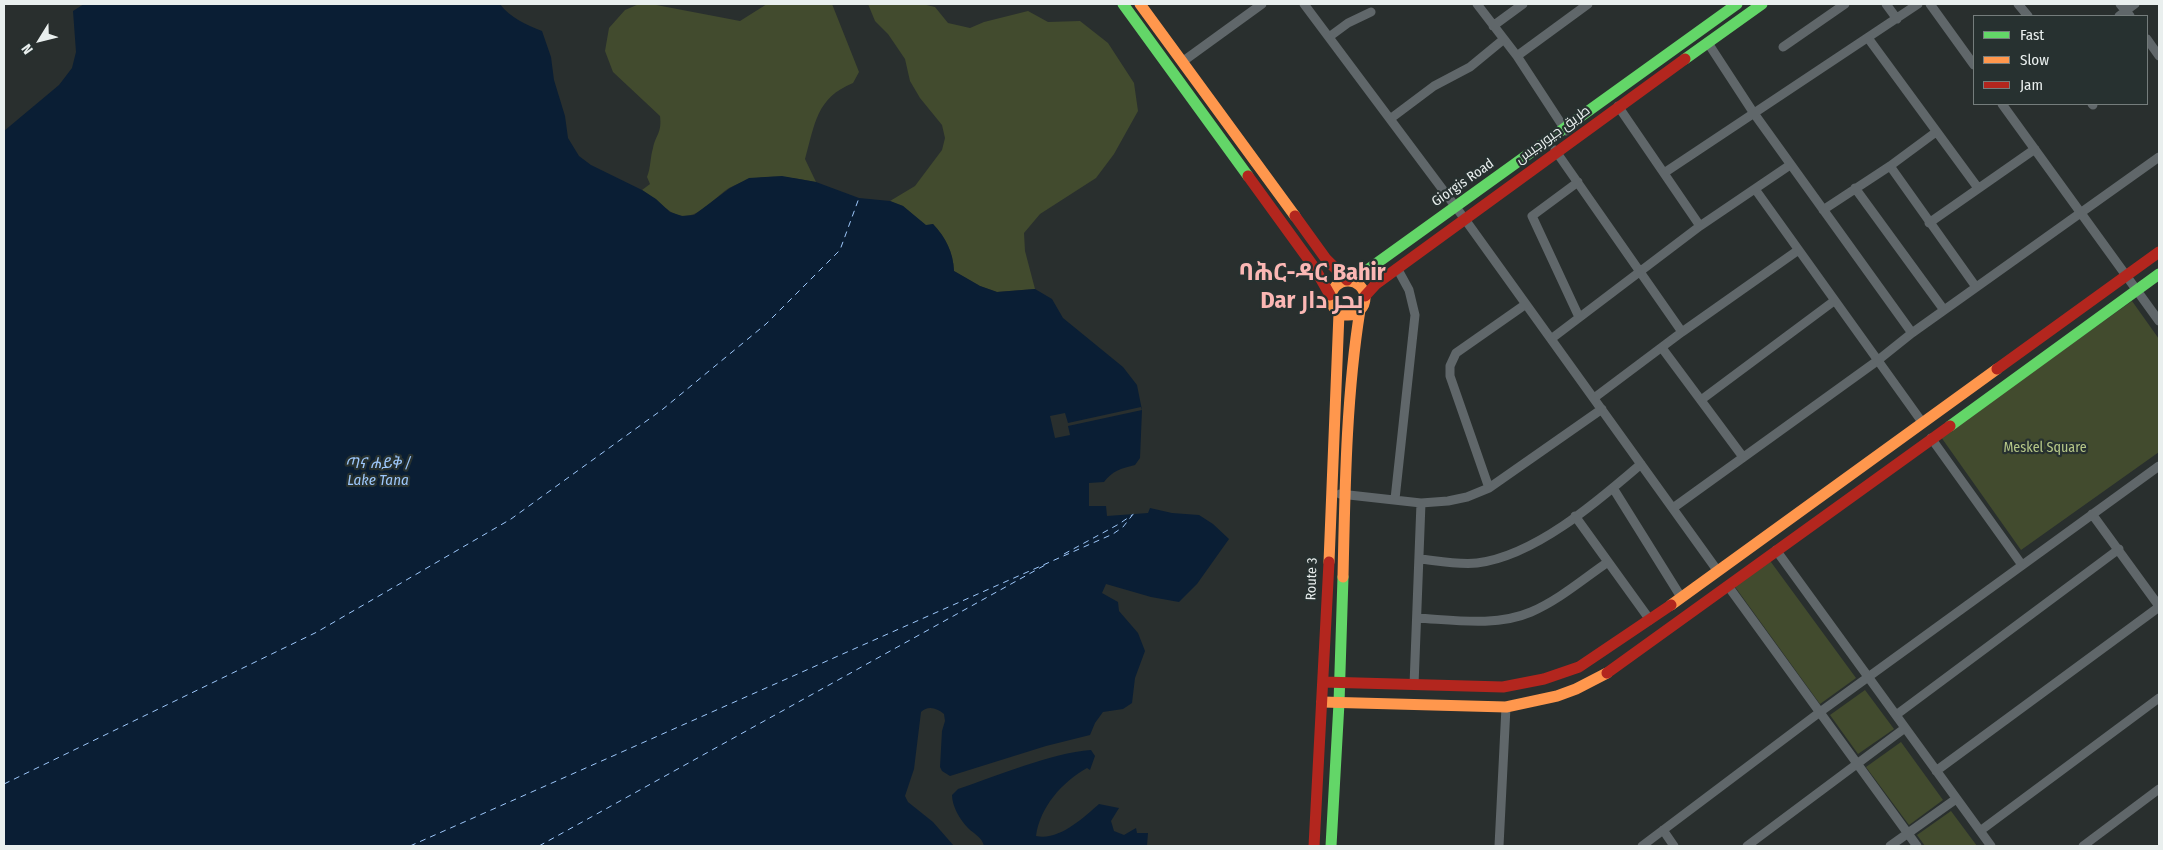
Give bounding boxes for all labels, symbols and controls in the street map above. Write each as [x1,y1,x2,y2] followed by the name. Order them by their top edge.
[15,15,65,65] north arrow
[1973,15,2148,105] legend
[2020,26,2044,44] text: Fast
[18,41,37,58] text: N
[2020,51,2049,69] text: Slow
[2020,76,2043,94] text: Jam
[1512,102,1594,168] street label: طريق جيورجيس
[1429,155,1497,211] street label: Giorgis Road
[1238,259,1386,315] district label: ባሕር-ዳር Bahir Dar بحر دار
[2003,440,2087,456] park label: Meskel Square
[344,455,412,490] water label: ጣና ሐይቅ / Lake Tana
[1303,557,1321,601] street label: Route 3

